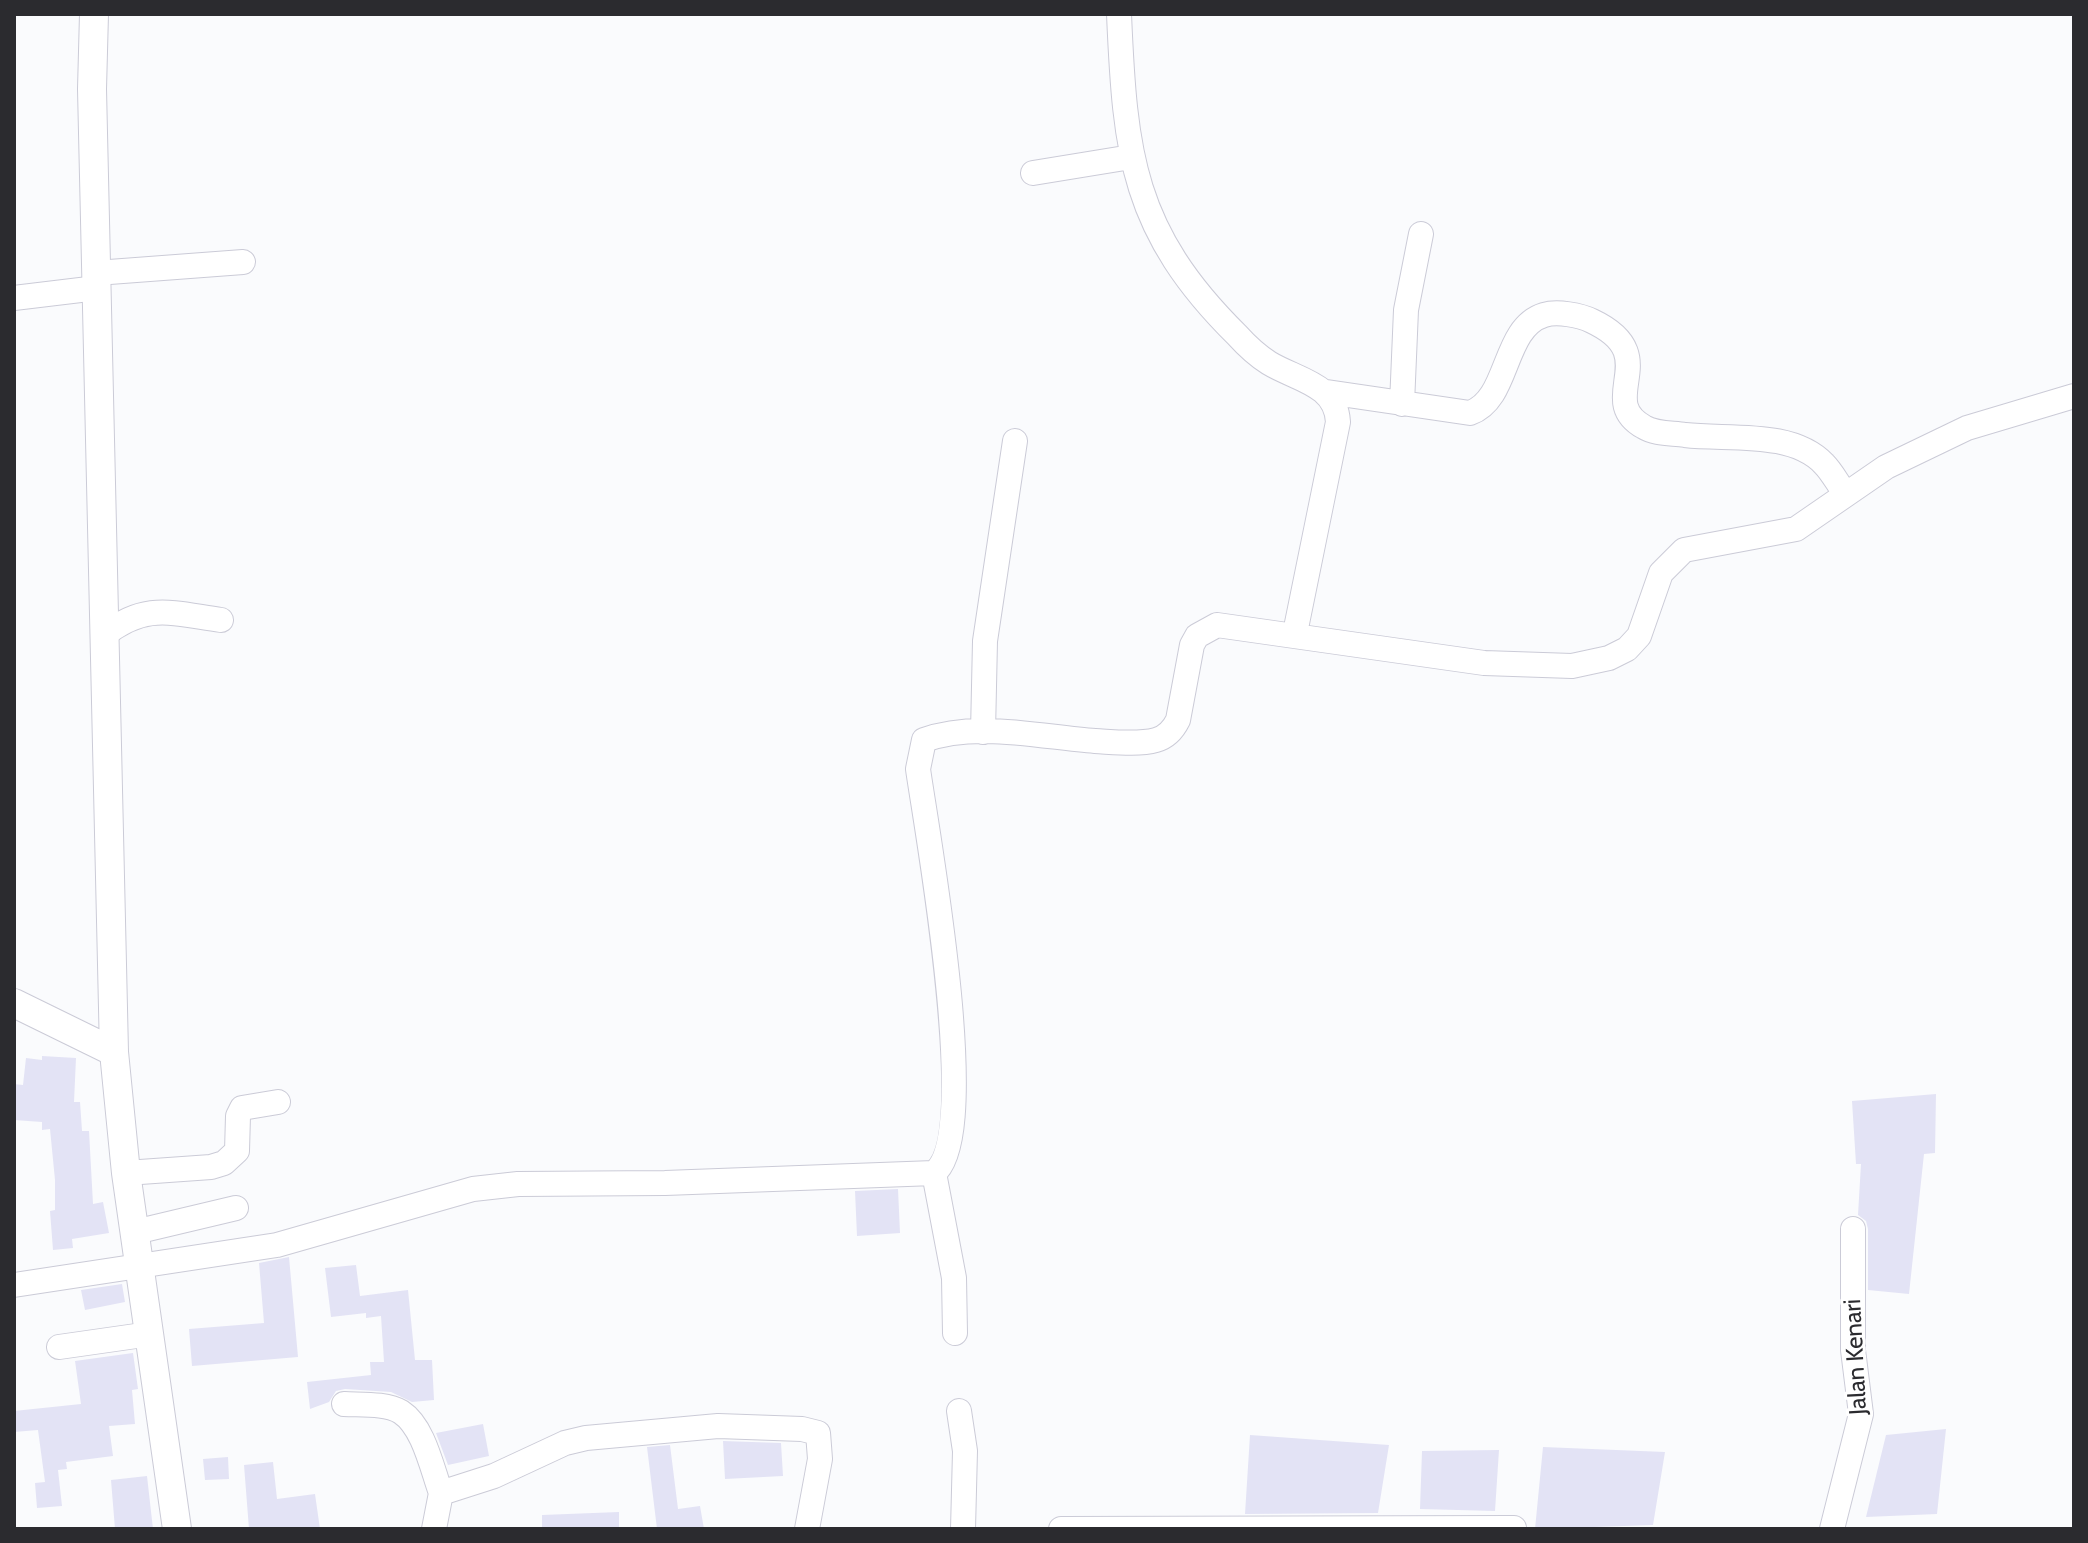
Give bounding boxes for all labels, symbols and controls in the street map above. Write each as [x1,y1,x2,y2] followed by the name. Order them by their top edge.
[1839,1298,1873,1416] street label: Jalan Kenari

